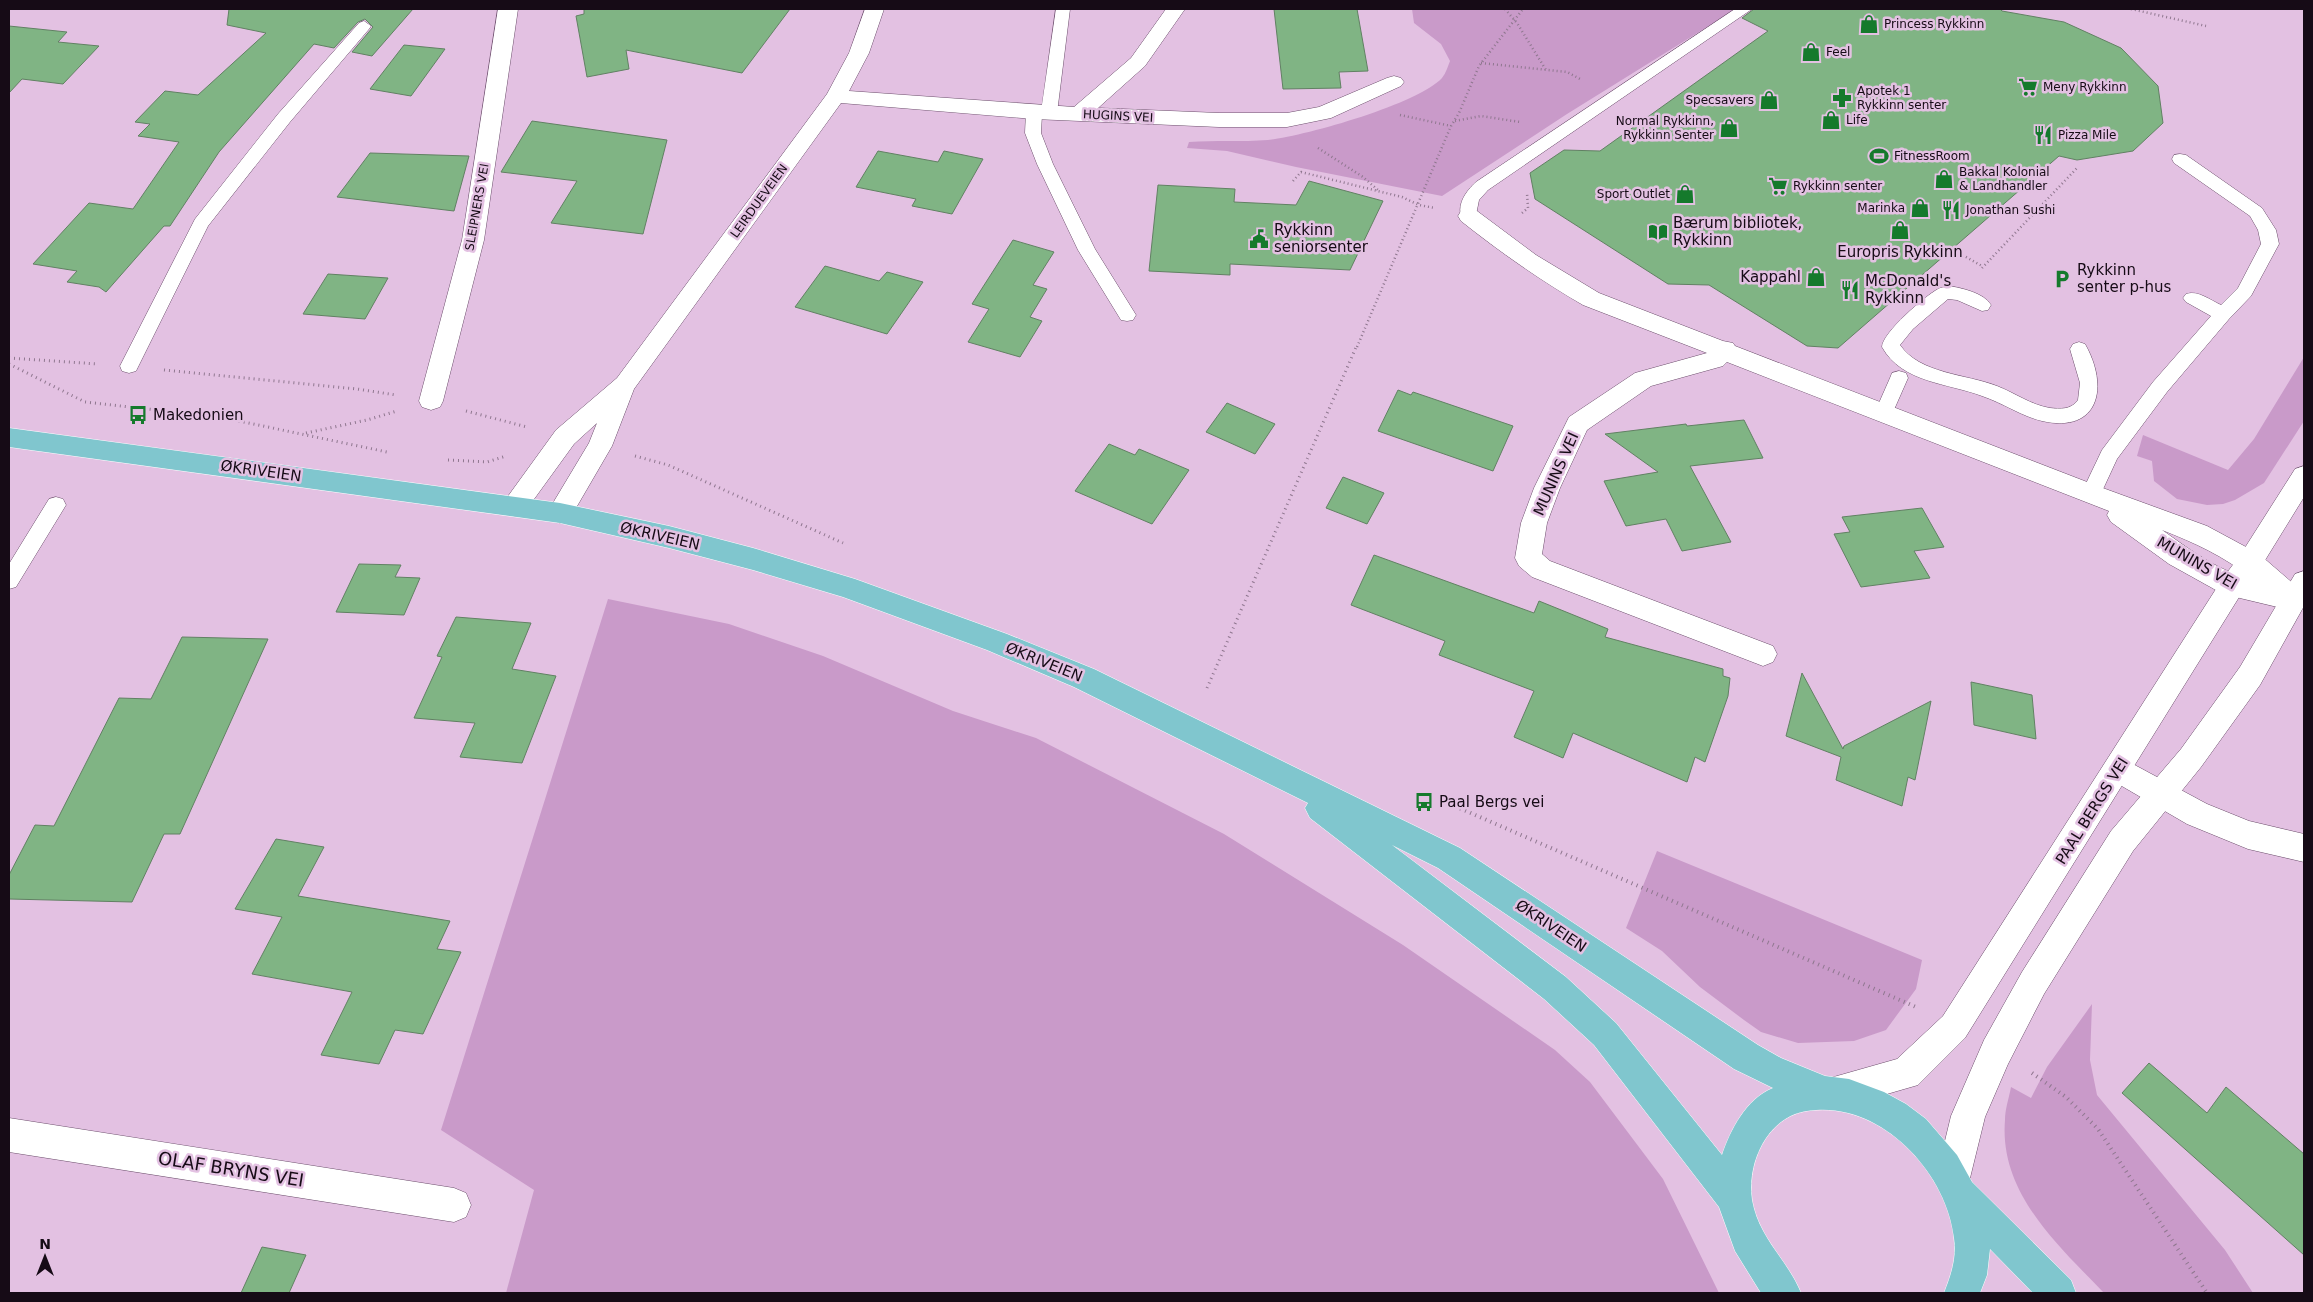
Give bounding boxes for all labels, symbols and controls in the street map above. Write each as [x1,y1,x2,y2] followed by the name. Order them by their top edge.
[1858,13,1880,35] shop icon: Princess Rykkinn
[1884,17,1984,31] place label: Princess Rykkinn
[1800,41,1822,63] shop icon: Feel
[1826,45,1850,59] place label: Feel
[2017,76,2039,98] supermarket icon: Meny Rykkinn
[2043,80,2126,94] place label: Meny Rykkinn
[1857,84,1946,112] place label: Apotek 1 Rykkinn senter
[1831,87,1853,109] pharmacy icon: Apotek 1 Rykkinn senter
[1758,89,1780,111] shop icon: Specsavers
[1686,93,1754,107] place label: Specsavers
[1082,107,1154,125] street label: HUGINS VEI
[1820,109,1842,131] shop icon: Life
[1846,113,1868,127] place label: Life
[1616,114,1714,142] place label: Normal Rykkinn, Rykkinn Senter
[1718,117,1740,139] shop icon: Normal Rykkinn, Rykkinn Senter
[2032,124,2054,146] restaurant icon: Pizza Mile
[2058,128,2116,142] place label: Pizza Mile
[1868,145,1890,167] sports icon: FitnessRoom
[1894,149,1970,163] place label: FitnessRoom
[728,161,790,241] street label: LEIRDUEVEIEN
[462,162,492,252] street label: SLEIPNERS VEI
[1959,165,2050,193] place label: Bakkal Kolonial & Landhandler
[1933,168,1955,190] shop icon: Bakkal Kolonial & Landhandler
[1767,175,1789,197] supermarket icon: Rykkinn senter
[1793,179,1882,193] place label: Rykkinn senter
[1674,183,1696,205] shop icon: Sport Outlet
[1597,187,1670,201] place label: Sport Outlet
[1909,197,1931,219] shop icon: Marinka
[1940,199,1962,221] restaurant icon: Jonathan Sushi
[1857,201,1905,215] place label: Marinka
[1965,203,2055,217] place label: Jonathan Sushi
[1673,214,1802,249] place label: Bærum bibliotek, Rykkinn
[1889,219,1911,241] shop icon: Europris Rykkinn
[1274,221,1369,256] place label: Rykkinn seniorsenter
[1647,221,1669,243] library icon: Bærum bibliotek, Rykkinn
[1248,228,1270,250] public building icon: Rykkinn seniorsenter
[1837,243,1963,261] place label: Europris Rykkinn
[2077,261,2172,296] place label: Rykkinn senter p-hus
[1805,266,1827,288] shop icon: Kappahl
[1740,268,1801,286] place label: Kappahl
[2051,268,2073,290] parking icon: Rykkinn senter p-hus
[1865,272,1951,307] place label: McDonald's Rykkinn
[1839,279,1861,301] restaurant icon: McDonald's Rykkinn
[127,404,149,426] bus stop icon: Makedonien
[153,406,244,424] place label: Makedonien
[1530,430,1582,518] street label: MUNINS VEI
[219,456,303,486] street label: ØKRIVEIEN
[618,518,702,554] street label: ØKRIVEIEN
[2154,533,2240,593] street label: MUNINS VEI
[1003,638,1085,686] street label: ØKRIVEIEN
[2052,754,2132,868] street label: PAAL BERGS VEI
[1413,791,1435,813] bus stop icon: Paal Bergs vei
[1439,793,1545,811] place label: Paal Bergs vei
[1512,896,1590,956] street label: ØKRIVEIEN
[157,1147,305,1191] street label: OLAF BRYNS VEI
[20,1232,70,1282] north arrow
[39,1236,51,1252] text: N

